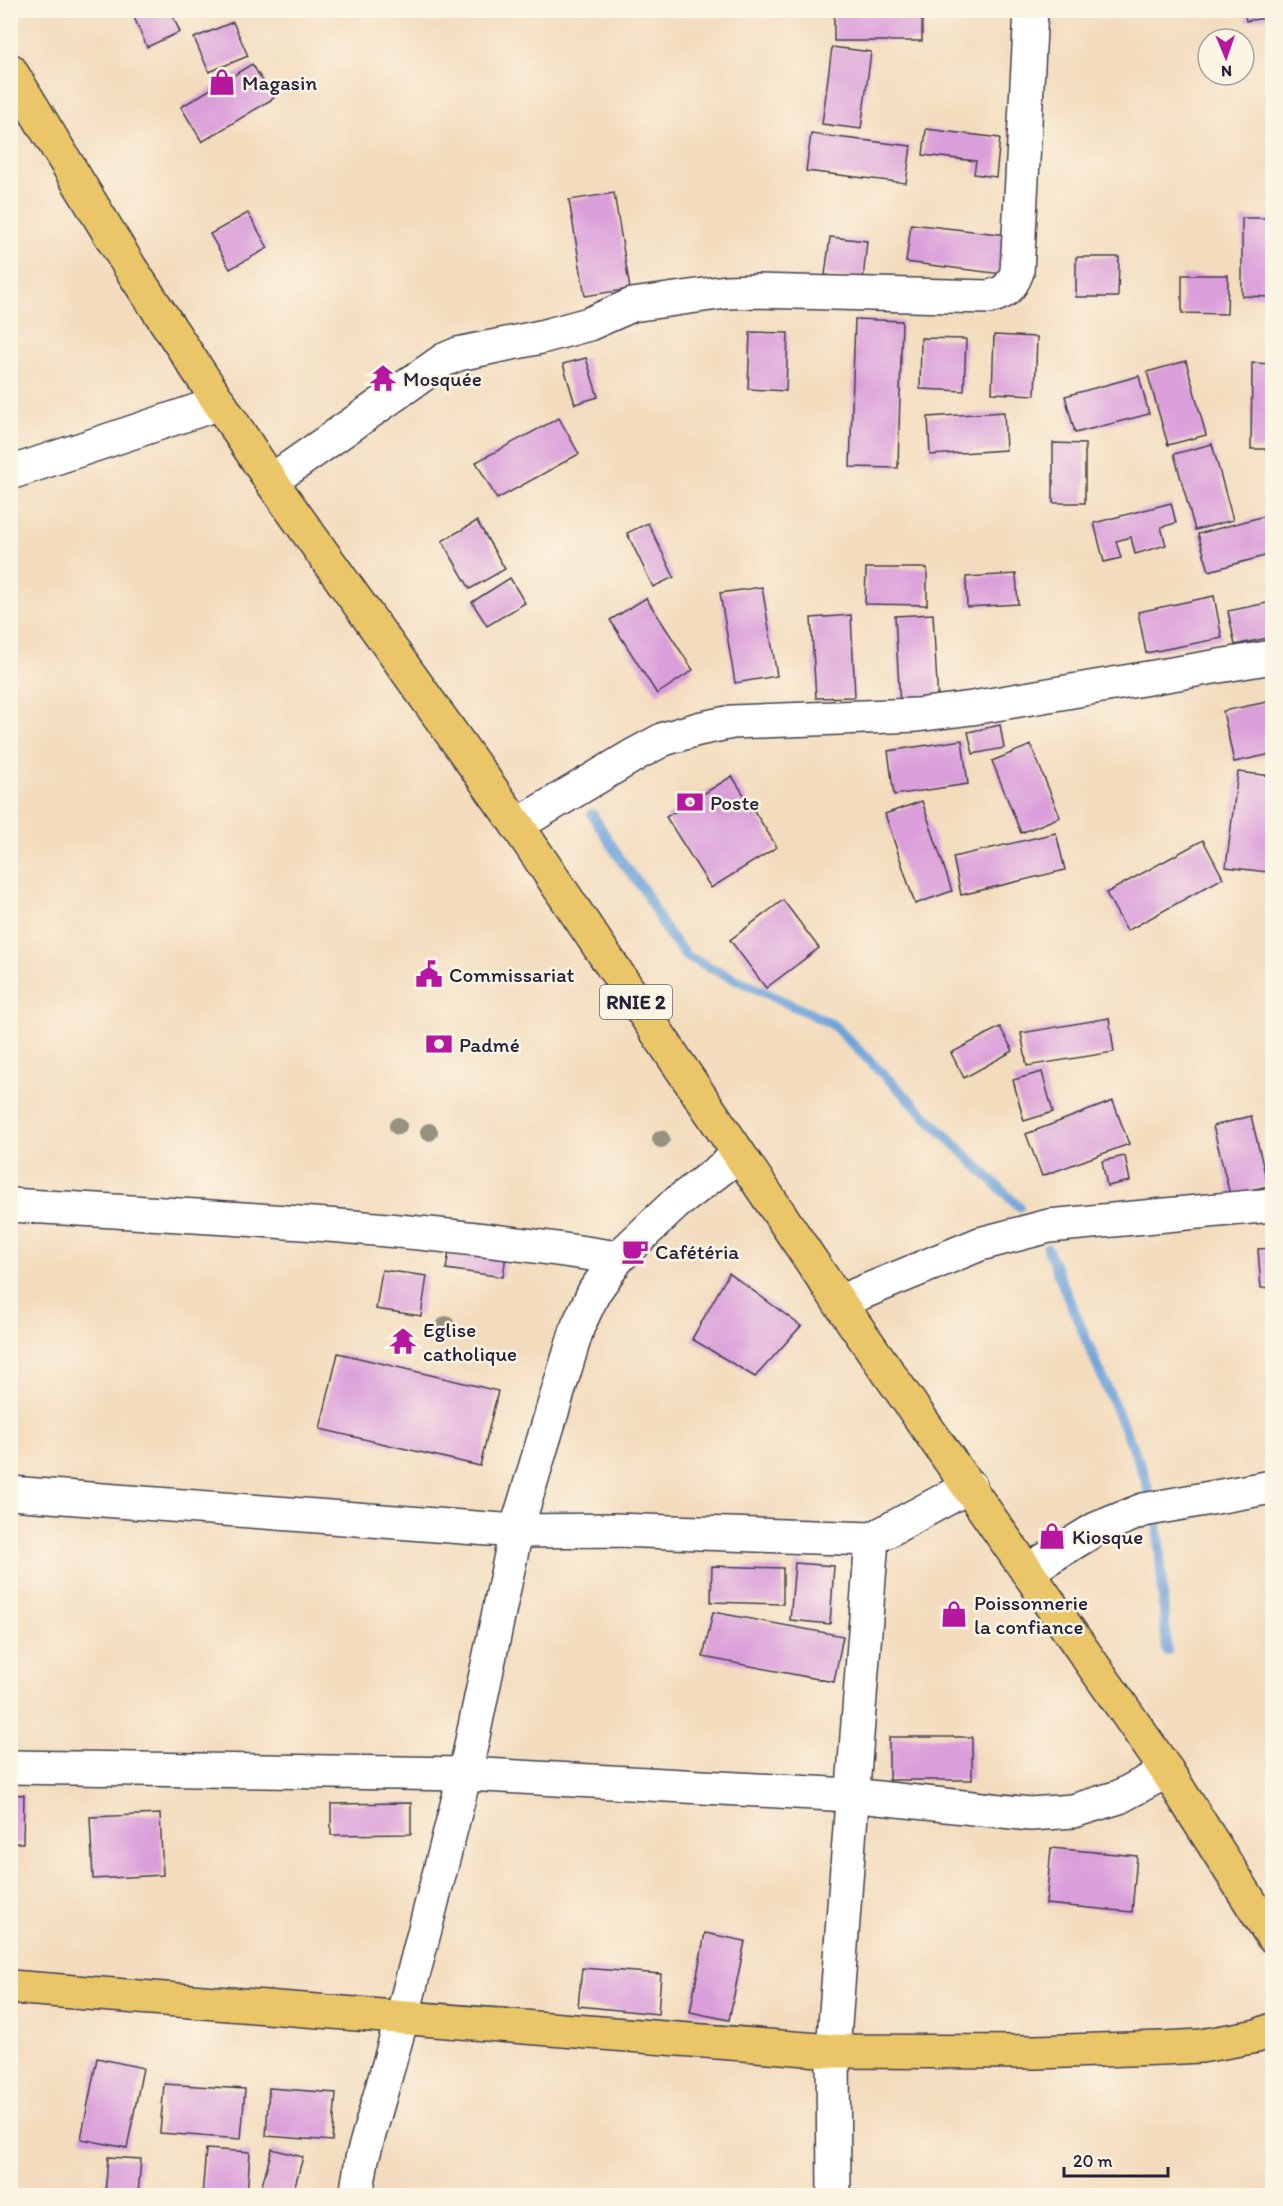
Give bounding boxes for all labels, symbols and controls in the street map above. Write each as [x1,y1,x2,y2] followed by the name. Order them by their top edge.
[1196,27,1256,87] north arrow
[1221,62,1232,81] text: N
[207,67,237,97] shop icon: Magasin
[242,70,317,95] place label: Magasin
[368,363,398,393] temple icon: Mosquée
[403,366,482,391] place label: Mosquée
[675,787,705,817] bank icon: Poste
[710,790,759,815] place label: Poste
[414,959,444,989] public building icon: Commissariat
[449,962,575,987] place label: Commissariat
[600,985,672,1019] road number: RNIE 2
[424,1029,454,1059] bank icon: Padmé
[459,1032,520,1057] place label: Padmé
[620,1236,650,1266] cafe icon: Cafétéria
[655,1239,739,1264] place label: Cafétéria
[423,1317,517,1366] place label: Eglise catholique
[388,1326,418,1356] temple icon: Eglise catholique
[1037,1521,1067,1551] shop icon: Kiosque
[1072,1524,1143,1549] place label: Kiosque
[974,1590,1088,1639] place label: Poissonnerie la confiance
[939,1599,969,1629] shop icon: Poissonnerie la confiance
[1064,2140,1168,2178] scale bar
[1073,2150,1113,2172] text: 20 m

